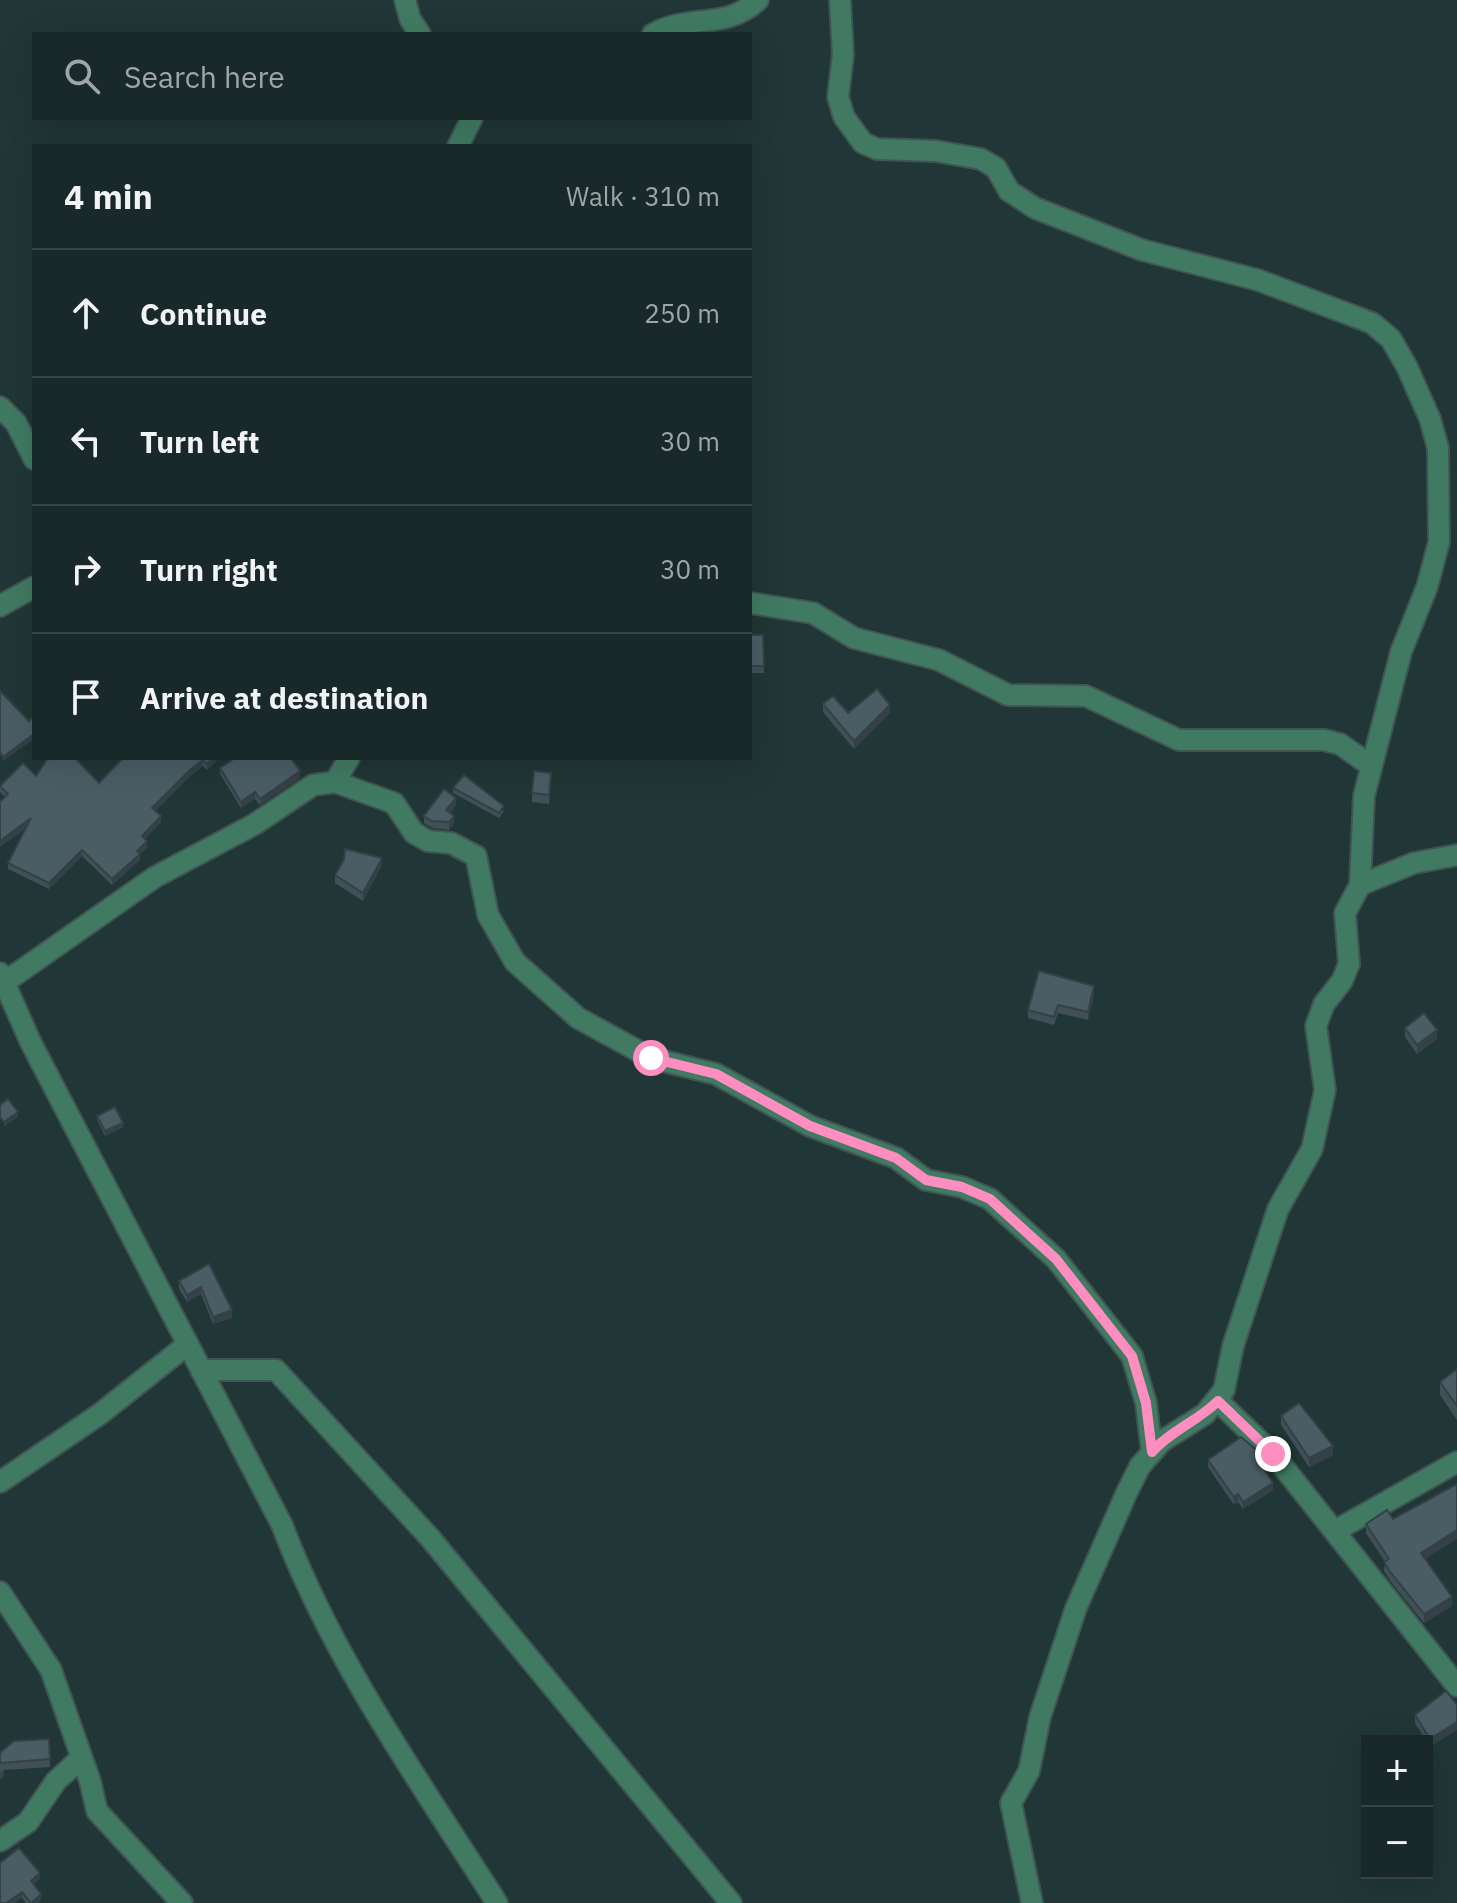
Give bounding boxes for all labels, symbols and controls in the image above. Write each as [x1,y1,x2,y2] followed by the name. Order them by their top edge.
[32,32,752,120] search box
[60,54,104,98] icon: search
[124,57,285,96] text: Search here
[64,174,153,218] text: 4 min
[566,179,720,213] text: Walk · 310 m
[64,291,108,335] icon: ahead
[140,294,267,333] text: Continue
[644,296,720,330] text: 250 m
[64,419,108,463] icon: left
[140,422,259,461] text: Turn left
[660,424,720,458] text: 30 m
[64,547,108,591] icon: right
[140,550,278,589] text: Turn right
[660,552,720,586] text: 30 m
[64,675,108,719] icon: arrive
[140,678,428,717] text: Arrive at destination
[633,1040,669,1076] route start
[1255,1436,1291,1472] route end
[1361,1735,1433,1879] map controls
[1361,1735,1433,1807] button: +
[1361,1807,1433,1879] button: −

